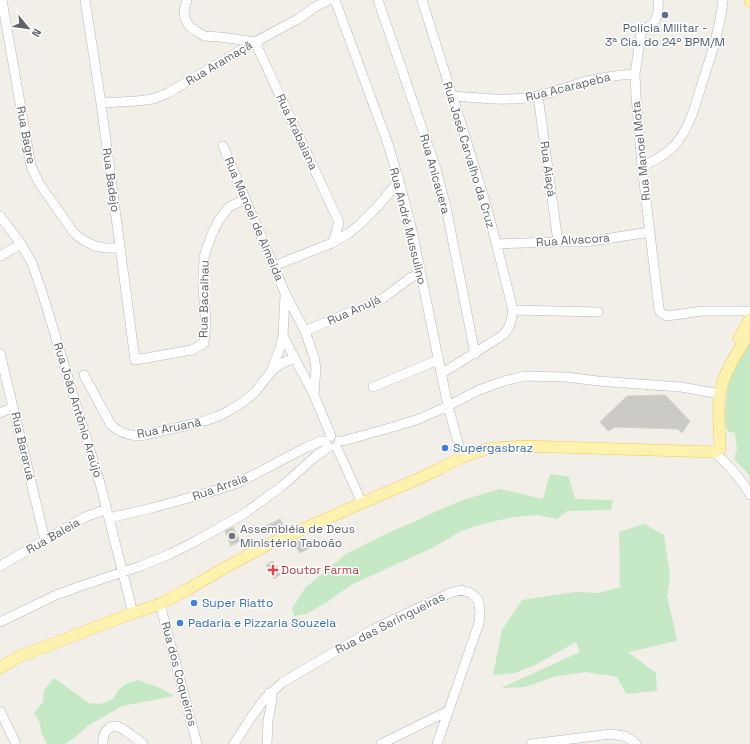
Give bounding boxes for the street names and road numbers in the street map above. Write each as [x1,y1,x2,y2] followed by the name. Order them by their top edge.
[183,37,255,89] street label: Rua Aramaçã
[524,69,612,105] street label: Rua Acarapeba
[439,80,499,230] street label: Rua José Carvalho da Cruz
[272,91,322,173] street label: Rua Arabaiana
[628,100,654,202] street label: Rua Manoel Mota
[13,105,39,165] street label: Rua Bagre
[416,132,454,216] street label: Rua Anicauera
[536,140,560,198] street label: Rua Aiaçá
[99,147,123,213] street label: Rua Badejo
[221,155,287,284] street label: Rua Manoel de Almeida
[386,166,430,286] street label: Rua André Mussulino
[535,229,611,251] street label: Rua Alvacora
[195,260,213,338] street label: Rua Bacalhau
[325,291,383,329] street label: Rua Anujá
[50,340,106,480] street label: Rua João Antônio Araújo
[7,410,39,482] street label: Rua Bararuá
[135,414,203,442] street label: Rua Aruanã
[190,470,250,504] street label: Rua Arraia
[23,514,83,558] street label: Rua Baleia
[333,588,447,658] street label: Rua das Seringueiras
[157,620,201,728] street label: Rua dos Coqueiros

